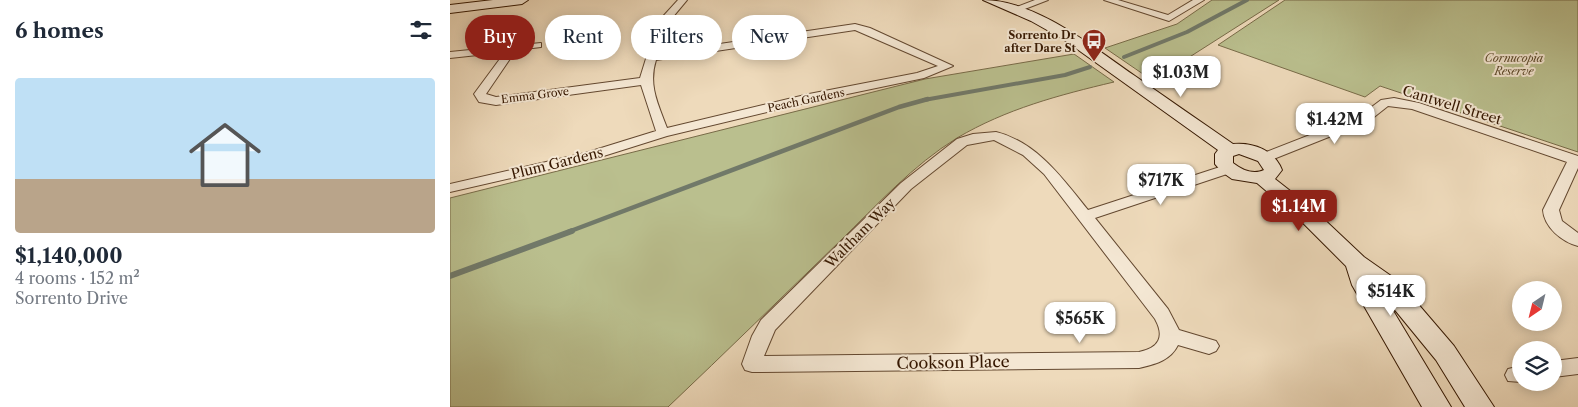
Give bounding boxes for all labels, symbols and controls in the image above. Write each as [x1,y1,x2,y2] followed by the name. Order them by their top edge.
[465,15,535,60] chip: Buy
[545,15,621,60] chip: Rent
[631,15,722,60] chip: Filters
[732,15,807,60] chip: New
[407,16,435,44] icon: filters
[15,18,104,43] text: 6 homes
[1004,28,1077,55] place label: Sorrento Dr after Dare St
[1081,28,1107,62] bus stop icon: Sorrento Dr after Dare St
[1485,51,1544,78] park label: Cornucopia Reserve
[1140,56,1222,98] pin: $1.03M
[1153,62,1209,82] text: $1.03M
[1400,81,1504,129] street label: Cantwell Street
[500,84,570,106] street label: Emma Grove
[766,85,846,115] street label: Peach Gardens
[1294,102,1376,145] pin: $1.42M
[1307,109,1363,129] text: $1.42M
[180,110,270,200] icon: home
[509,143,605,183] street label: Plum Gardens
[1126,164,1196,206] pin: $717K
[1138,170,1184,190] text: $717K
[1258,190,1340,232] pin: $1.14M
[820,194,899,273] street label: Waltham Way
[1272,196,1326,216] text: $1.14M
[15,243,123,268] text: $1,140,000
[15,268,140,288] text: 4 rooms · 152 m²
[1356,274,1426,317] pin: $514K
[1367,281,1415,301] text: $514K
[1512,281,1562,331] north arrow
[1512,281,1562,391] map controls
[15,288,128,308] text: Sorrento Drive
[1045,302,1115,344] pin: $565K
[1056,308,1104,328] text: $565K
[1512,341,1562,391] button: layers
[896,351,1010,373] street label: Cookson Place

